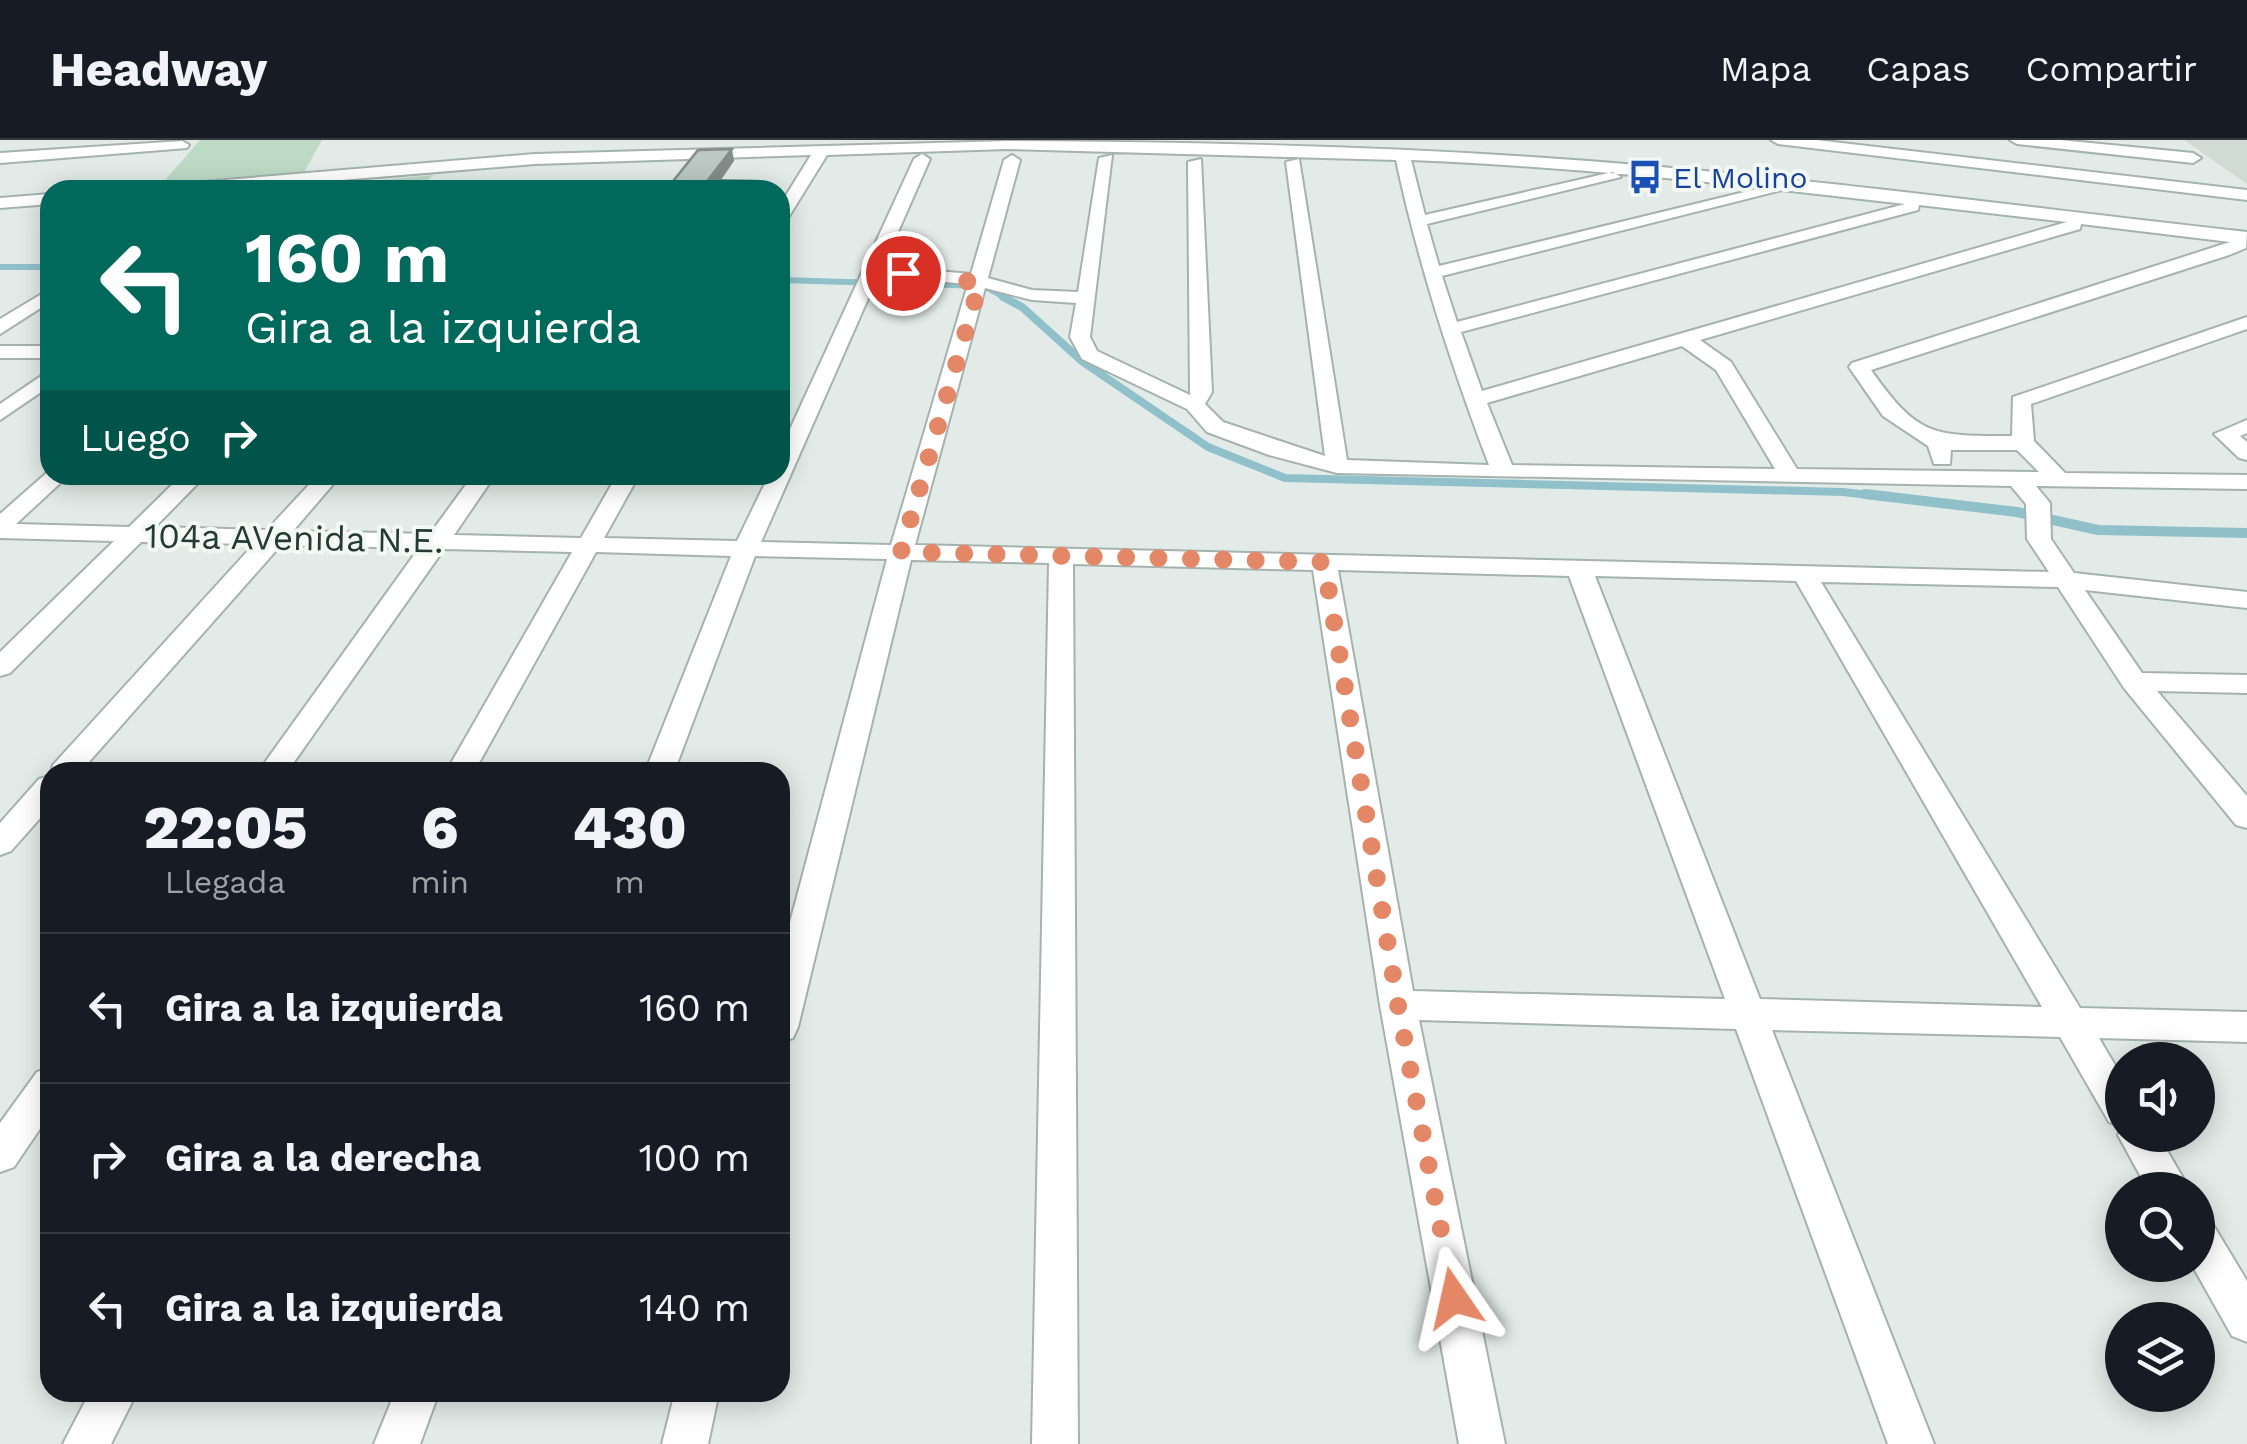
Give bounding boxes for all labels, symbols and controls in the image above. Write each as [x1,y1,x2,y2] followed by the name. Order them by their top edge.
[50,41,267,98] text: Headway
[1720,48,1811,90] text: Mapa
[1866,48,1970,90] text: Capas
[2025,48,2197,90] text: Compartir
[1626,158,1664,196] bus stop icon: El Molino
[1673,160,1808,195] place label: El Molino
[245,217,449,299] text: 160 m
[80,220,210,350] icon: left
[861,231,946,316] pin
[876,246,931,301] icon: arrive
[245,301,641,354] text: Gira a la izquierda
[211,410,266,465] icon: right
[80,416,191,460] text: Luego
[144,514,444,562] street label: 104a AVenida N.E.
[143,792,307,863] text: 22:05
[421,792,458,863] text: 6
[572,792,687,863] text: 430
[165,863,286,901] text: Llegada
[410,863,469,901] text: min
[614,863,645,901] text: m
[80,981,135,1036] icon: left
[165,986,503,1030] text: Gira a la izquierda
[639,986,750,1030] text: 160 m
[2105,1042,2215,1412] map controls
[2105,1042,2215,1152] button: sound
[80,1131,135,1186] icon: right
[165,1136,481,1180] text: Gira a la derecha
[639,1136,750,1180] text: 100 m
[2105,1172,2215,1282] button: search
[1402,1246,1506,1350] position arrow
[80,1281,135,1336] icon: left
[165,1286,503,1330] text: Gira a la izquierda
[639,1286,750,1330] text: 140 m
[2105,1302,2215,1412] button: layers

